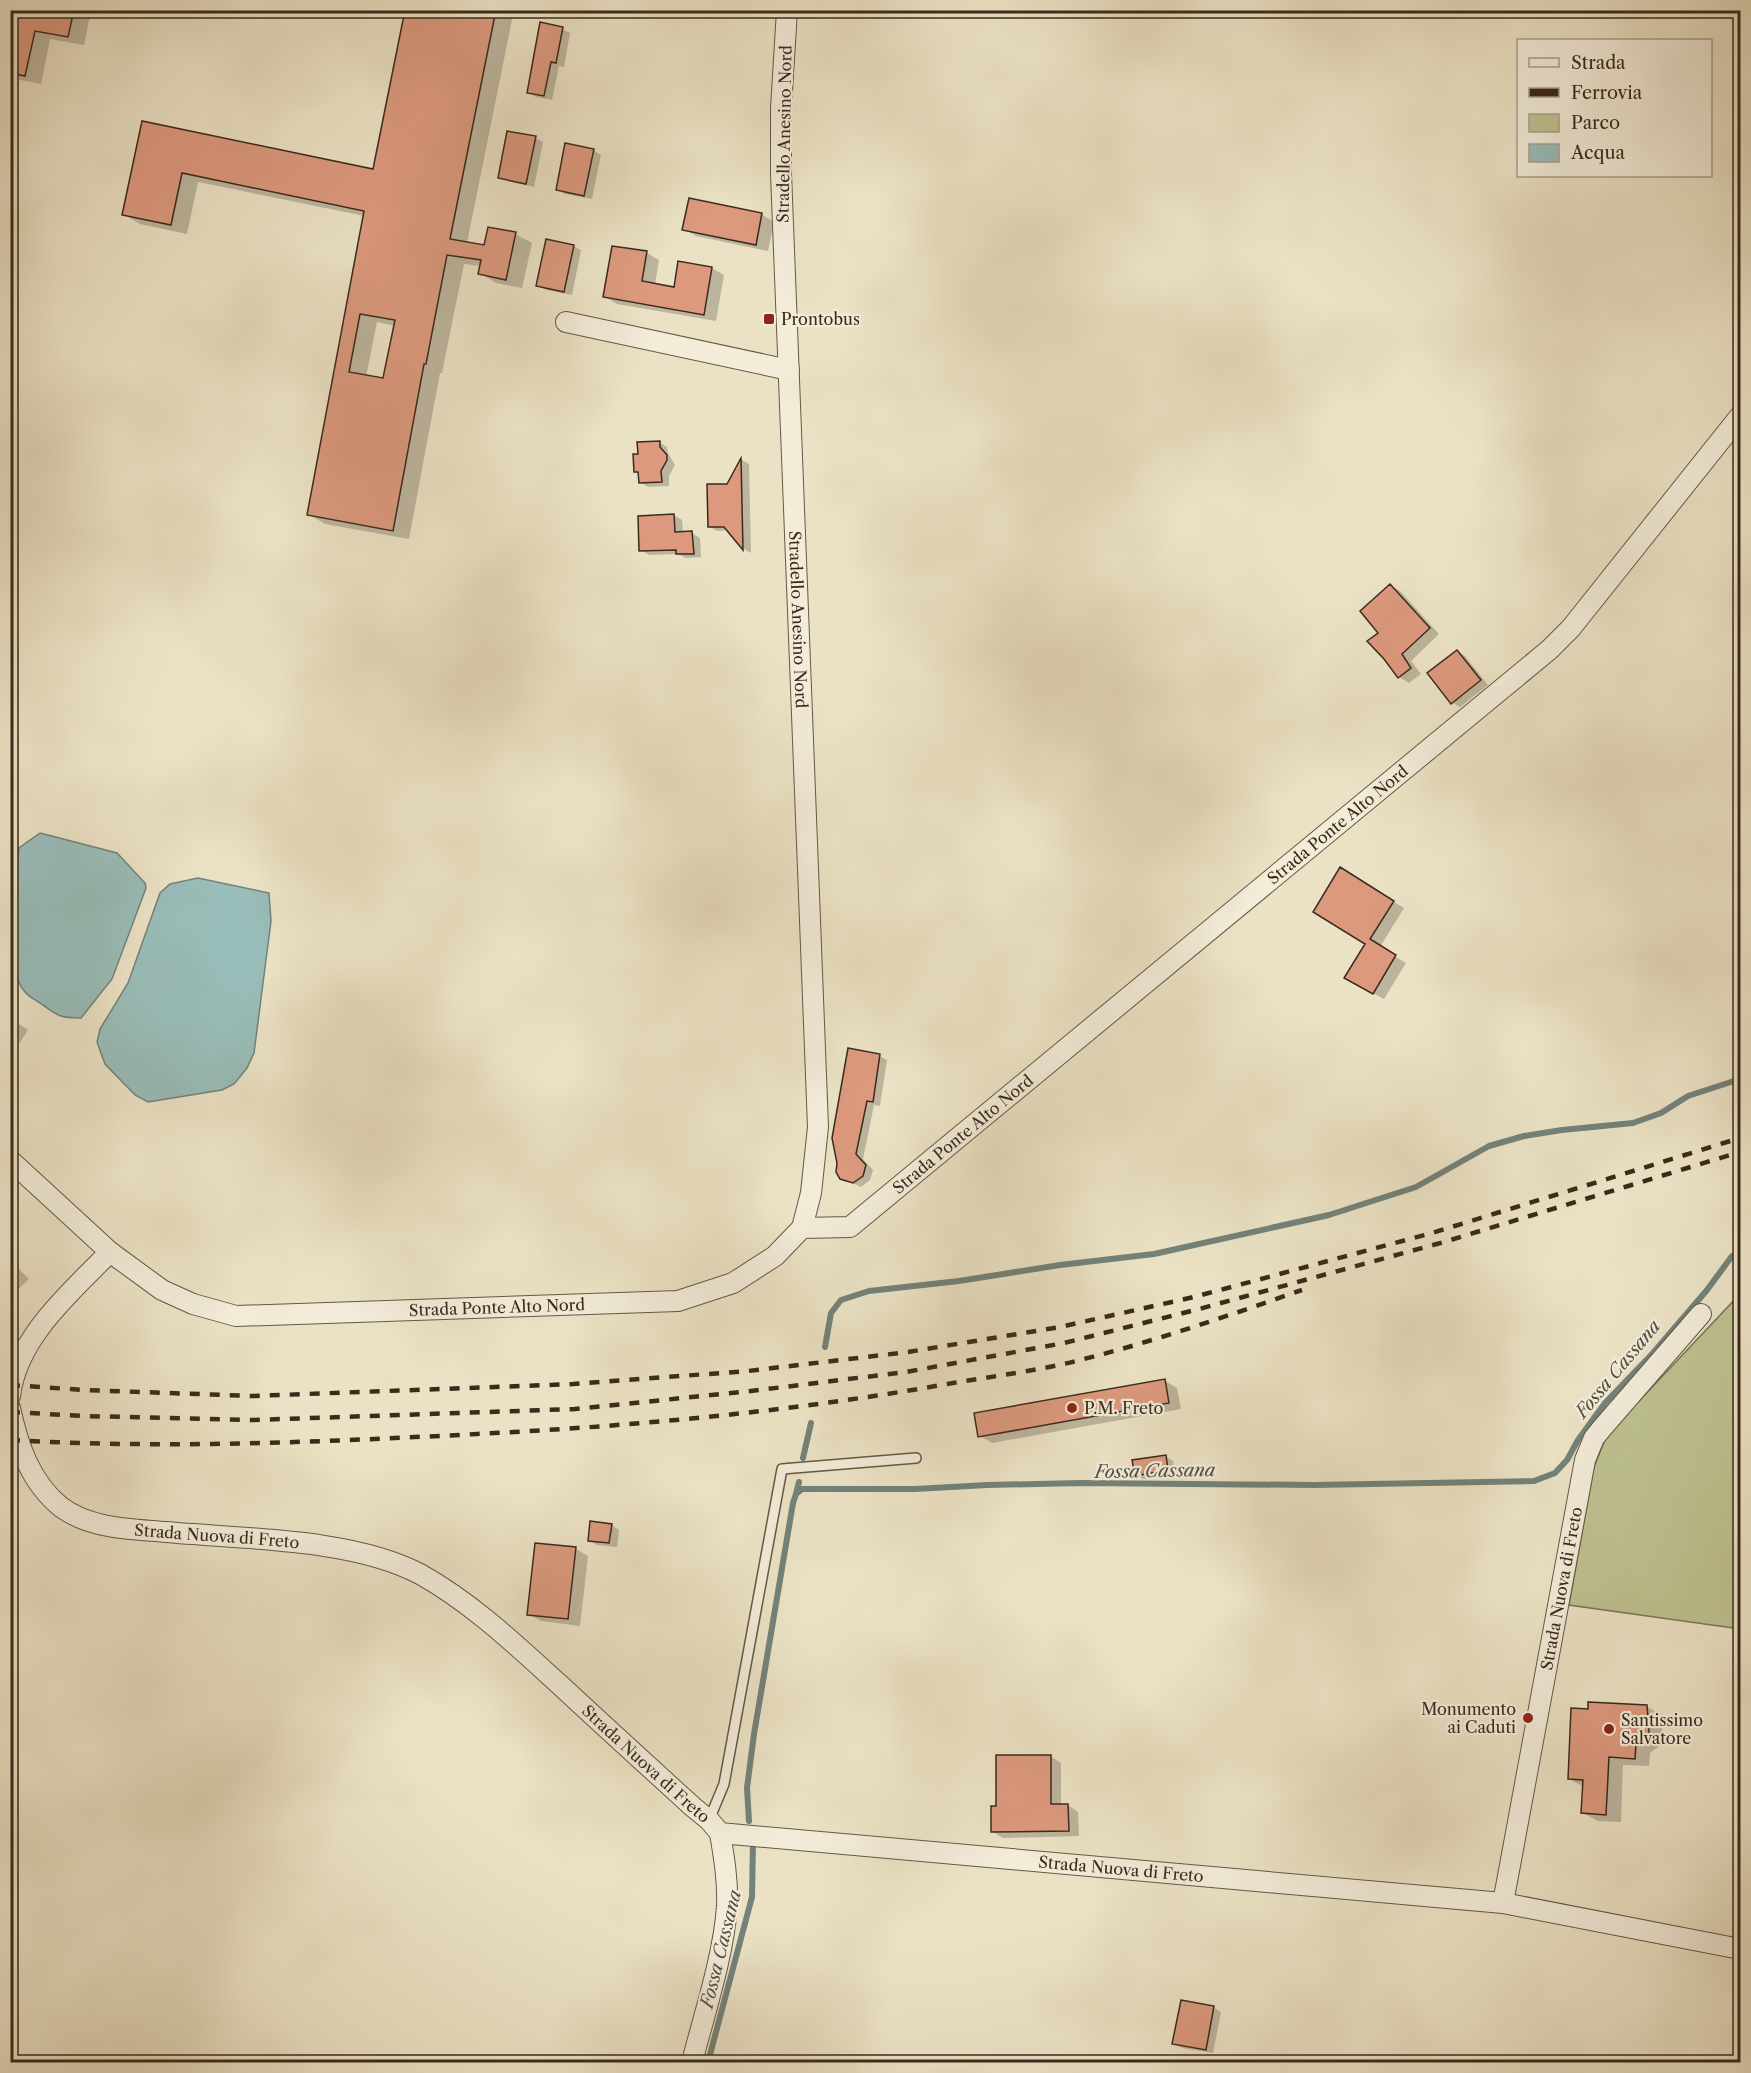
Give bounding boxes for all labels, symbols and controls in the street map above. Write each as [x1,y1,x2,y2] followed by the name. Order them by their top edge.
[1517,39,1712,177] legend
[772,45,796,223] street label: Stradello Anesino Nord
[1571,52,1626,74] text: Strada
[1571,82,1643,104] text: Ferrovia
[1571,112,1620,134] text: Parco
[1570,142,1625,164] text: Acqua
[781,309,860,329] place label: Prontobus
[762,312,776,326] marker: Prontobus
[785,530,812,709] street label: Stradello Anesino Nord
[1263,761,1412,888] street label: Strada Ponte Alto Nord
[888,1070,1037,1198] street label: Strada Ponte Alto Nord
[409,1294,586,1320] street label: Strada Ponte Alto Nord
[1569,1315,1665,1424] water label: Fossa Cassana
[1084,1398,1164,1418] place label: P.M. Freto
[1065,1401,1079,1415] marker: P.M. Freto
[1092,1459,1216,1483] water label: Fossa Cassana
[1536,1505,1586,1672] street label: Strada Nuova di Freto
[133,1520,301,1552] street label: Strada Nuova di Freto
[1421,1699,1516,1737] place label: Monumento ai Caduti
[578,1701,714,1827] street label: Strada Nuova di Freto
[1621,1710,1703,1748] place label: Santissimo Salvatore
[1521,1711,1535,1725] marker: Monumento ai Caduti
[1602,1722,1616,1736] marker: Santissimo Salvatore
[1038,1852,1205,1886] street label: Strada Nuova di Freto
[695,1887,746,2012] water label: Fossa Cassana

